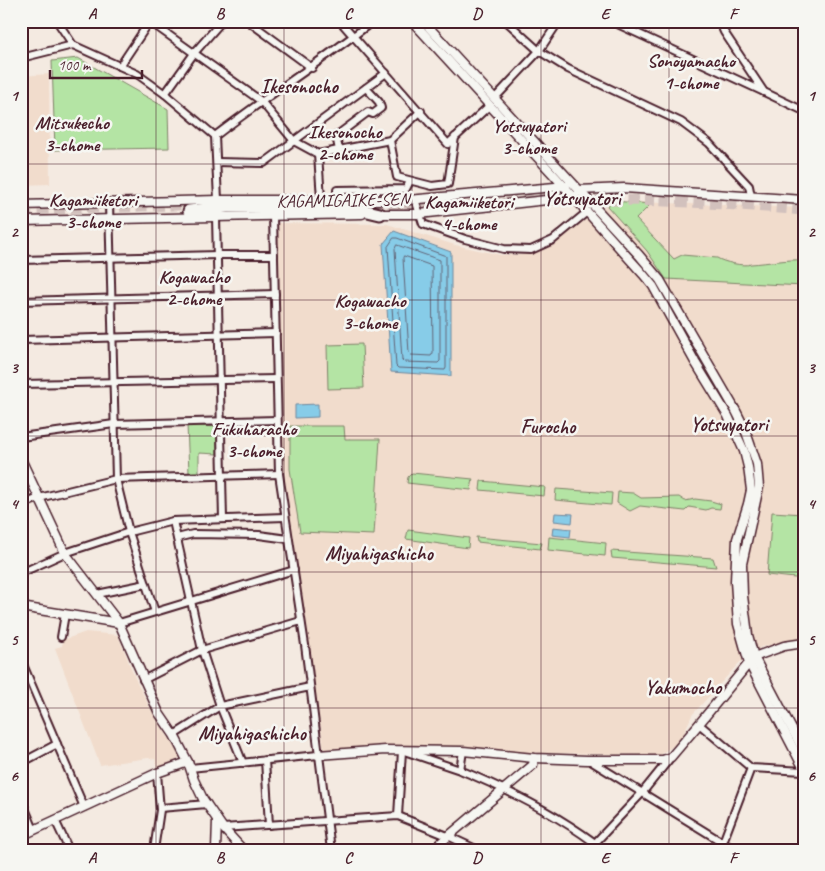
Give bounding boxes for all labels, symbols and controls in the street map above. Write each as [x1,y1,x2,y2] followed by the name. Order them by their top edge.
[88,4,98,24] text: A
[216,4,226,24] text: B
[344,4,354,24] text: C
[472,4,483,24] text: D
[601,4,612,24] text: E
[729,4,740,24] text: F
[50,48,142,80] scale bar
[647,49,737,95] district label: Sonoyamacho 1-chome
[58,56,92,75] text: 100 m
[260,74,339,99] district label: Ikesonocho
[10,86,19,106] text: 1
[807,86,816,106] text: 1
[35,111,110,157] district label: Mitsukecho 3-chome
[492,114,568,160] district label: Yotsuyatori 3-chome
[308,120,383,166] district label: Ikesonocho 2-chome
[543,186,624,211] district label: Yotsuyatori
[49,188,139,234] district label: Kagamiiketori 3-chome
[277,188,412,212] street label: KAGAMIGAIKE-SEN
[425,190,515,236] district label: Kagamiiketori 4-chome
[10,222,19,242] text: 2
[807,222,816,242] text: 2
[158,265,231,311] district label: Kogawacho 2-chome
[334,289,407,335] district label: Kogawacho 3-chome
[10,358,19,378] text: 3
[807,358,816,378] text: 3
[690,412,771,437] district label: Yotsuyatori
[521,414,577,439] district label: Furocho
[212,417,298,463] district label: Fukuharacho 3-chome
[10,494,19,514] text: 4
[807,494,816,514] text: 4
[325,541,435,566] district label: Miyahigashicho
[11,630,20,650] text: 5
[808,630,817,650] text: 5
[645,675,723,700] district label: Yakumocho
[198,721,308,746] district label: Miyahigashicho
[10,766,19,786] text: 6
[807,766,816,786] text: 6
[88,848,98,868] text: A
[216,848,226,868] text: B
[344,848,354,868] text: C
[472,848,483,868] text: D
[601,848,612,868] text: E
[729,848,740,868] text: F

